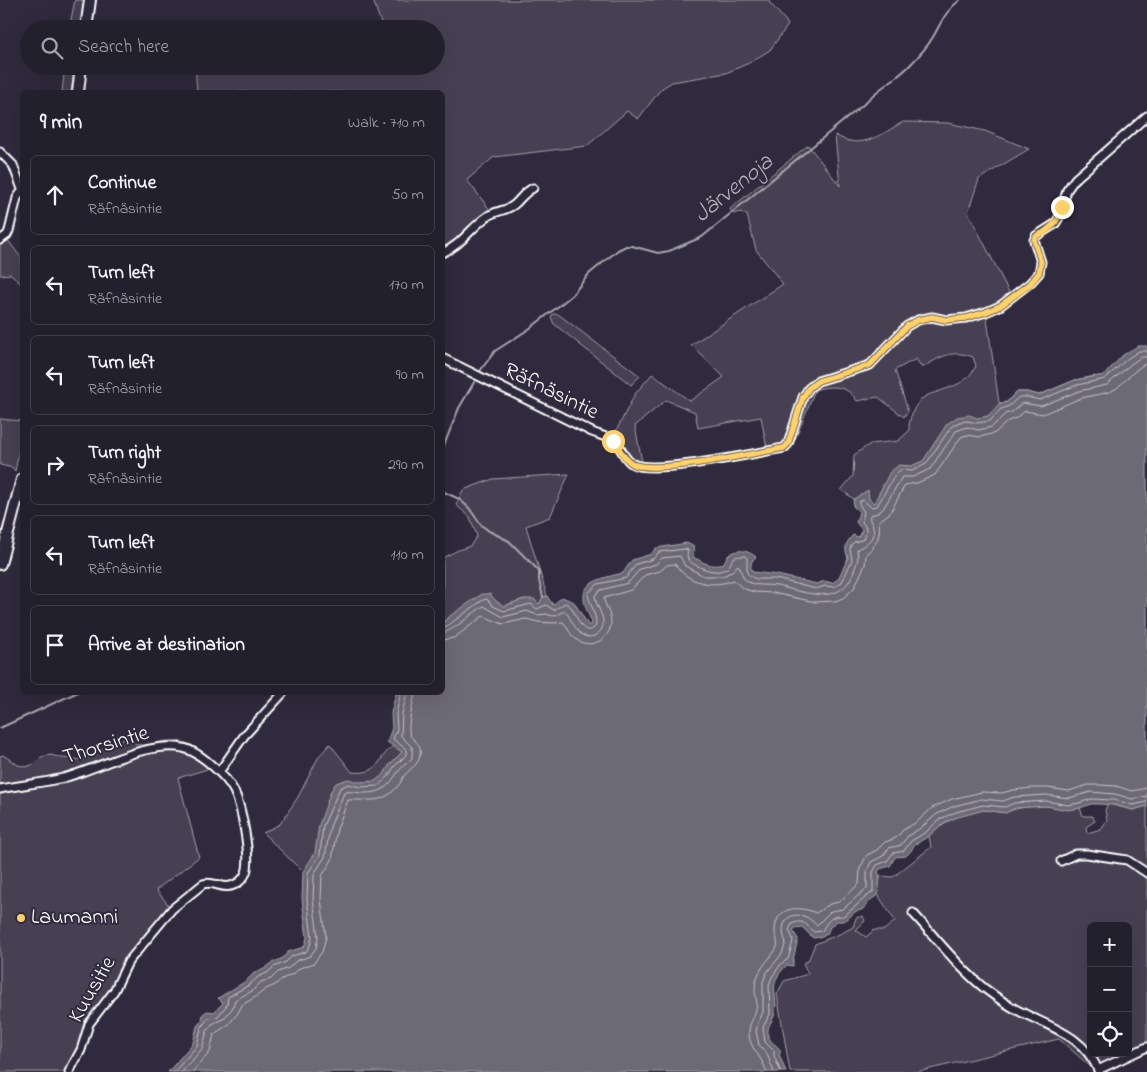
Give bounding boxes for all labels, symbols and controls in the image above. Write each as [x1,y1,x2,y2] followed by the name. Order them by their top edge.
[20,20,445,75] search box
[38,34,66,62] icon: search
[78,34,169,61] text: Search here
[40,108,82,138] text: 9 min
[348,111,425,135] text: Walk · 710 m
[687,145,782,232] water label: Järvenoja
[88,170,156,197] text: Continue
[41,181,69,209] icon: ahead
[392,183,424,207] text: 50 m
[1051,196,1074,219] route end
[88,197,162,221] text: Räfnäsintie
[88,260,155,287] text: Turn left
[41,271,69,299] icon: left
[389,273,424,297] text: 170 m
[88,287,162,311] text: Räfnäsintie
[88,350,155,377] text: Turn left
[498,355,604,429] street label: Räfnäsintie
[41,361,69,389] icon: left
[396,363,424,387] text: 90 m
[88,377,162,401] text: Räfnäsintie
[602,430,625,453] route start
[88,440,161,467] text: Turn right
[41,451,69,479] icon: right
[388,453,424,477] text: 290 m
[88,467,162,491] text: Räfnäsintie
[88,530,155,557] text: Turn left
[41,541,69,569] icon: left
[390,543,424,567] text: 110 m
[88,557,162,581] text: Räfnäsintie
[41,631,69,659] icon: arrive
[88,632,245,659] text: Arrive at destination
[59,718,153,774] street label: Thorsintie
[31,902,118,934] place label: Laumanni
[15,912,27,924] marker: Laumanni
[1087,922,1132,1057] map controls
[1087,922,1132,967] button: +
[61,951,125,1029] street label: Kuusitie
[1087,967,1132,1012] button: −
[1087,1012,1132,1057] button: locate

